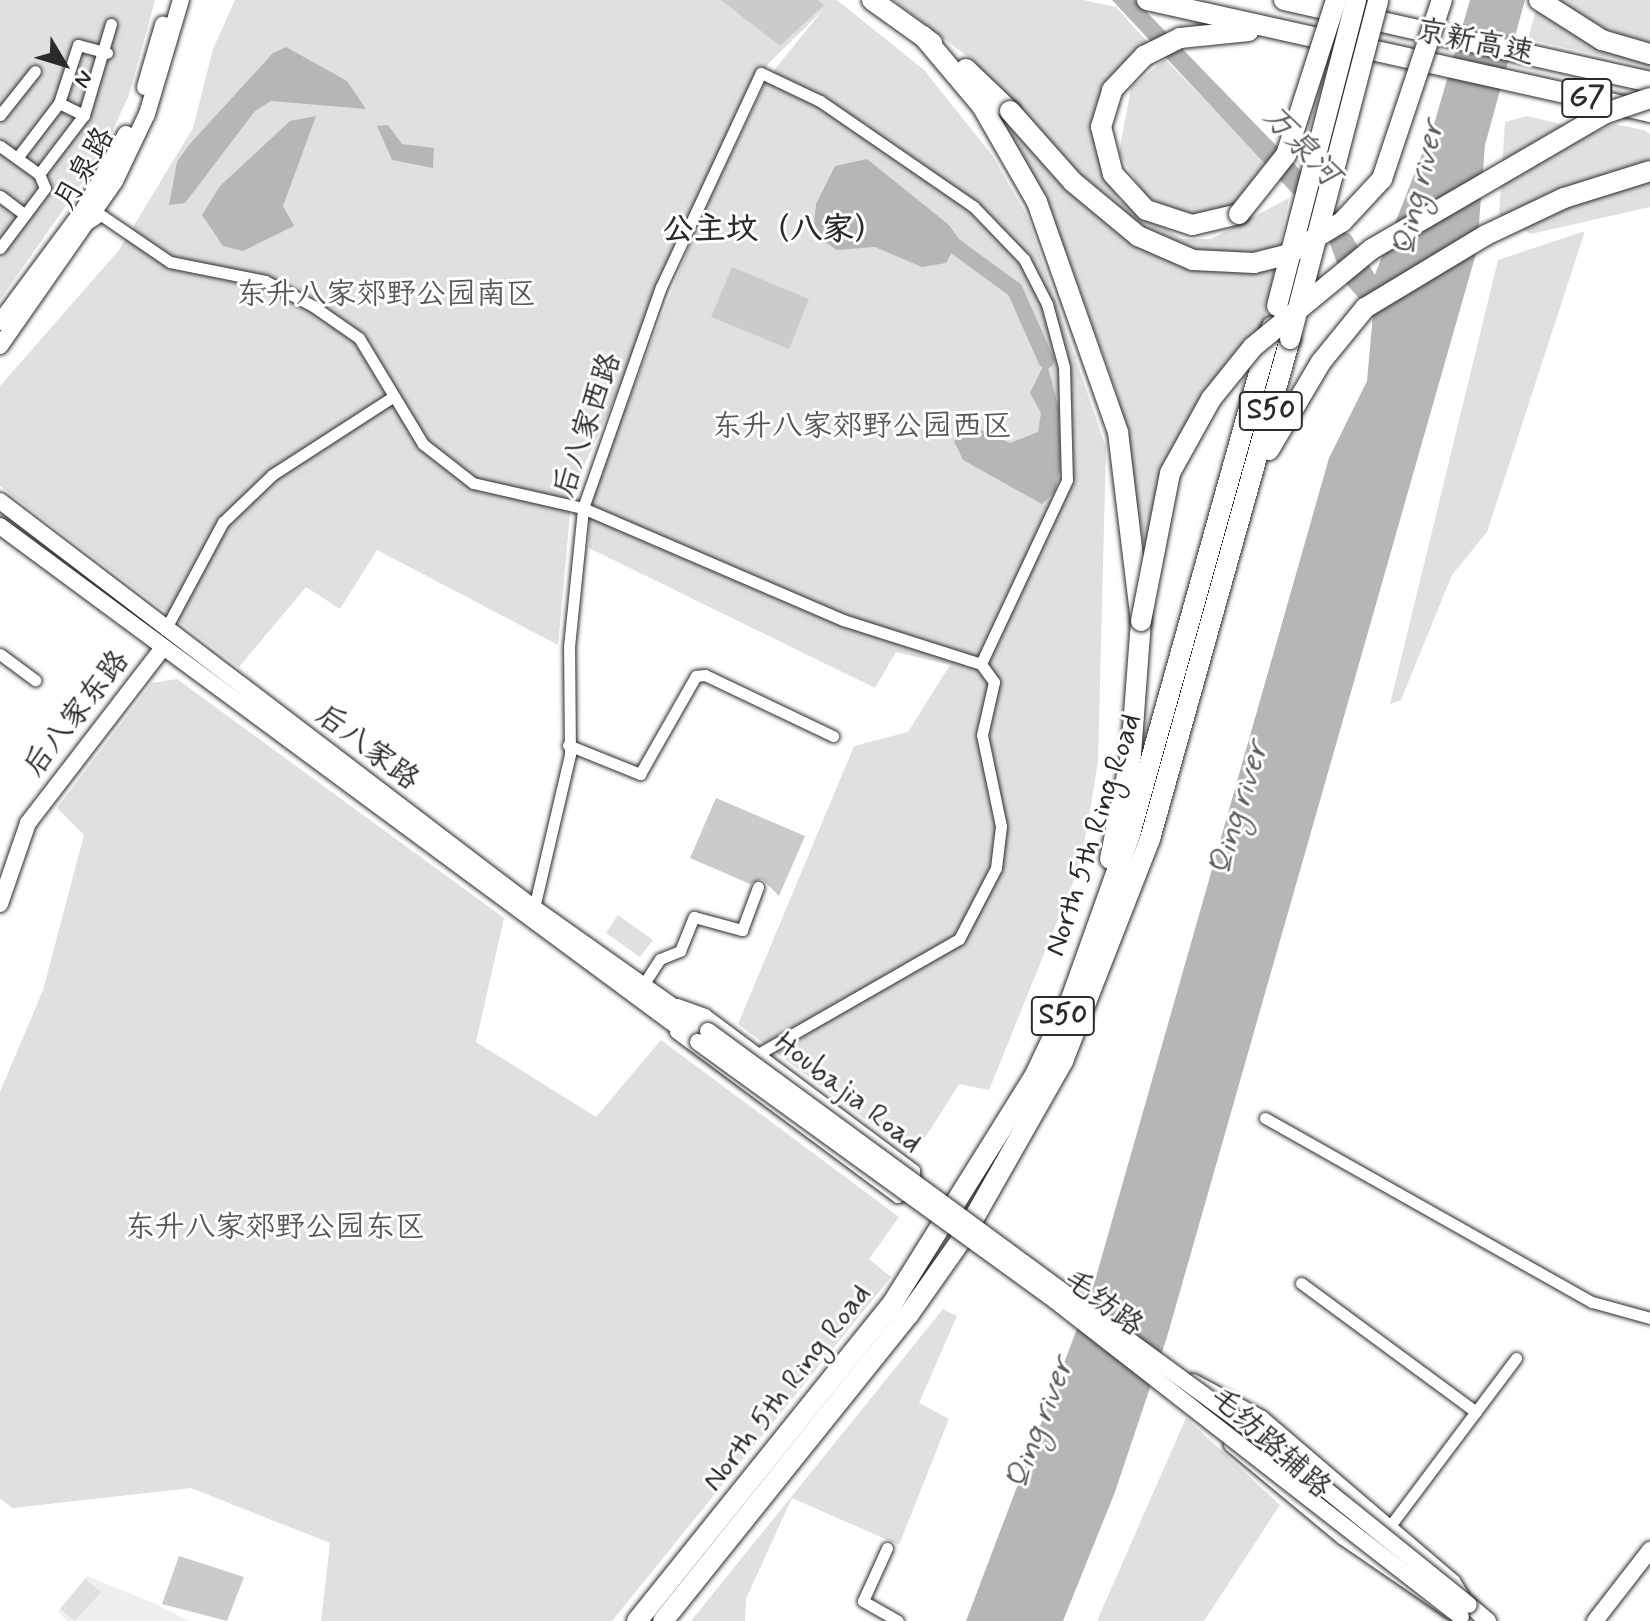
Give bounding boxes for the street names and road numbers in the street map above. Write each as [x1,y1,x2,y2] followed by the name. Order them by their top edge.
[1413,13,1537,73] street label: 京新高速
[1561,74,1613,122] road number: G7
[47,121,123,217] street label: 月泉路
[547,348,629,502] street label: 后八家西路
[1237,387,1305,435] road number: S50
[17,644,137,784] street label: 后八家东路
[308,698,426,798] street label: 后八家路
[1038,709,1150,961] street label: North 5th Ring Road
[1029,992,1097,1040] road number: S50
[767,1024,929,1162] street label: Houbajia Road
[1056,1262,1150,1344] street label: 毛纺路
[695,1277,879,1499] street label: North 5th Ring Road
[1202,1379,1338,1507] street label: 毛纺路辅路

